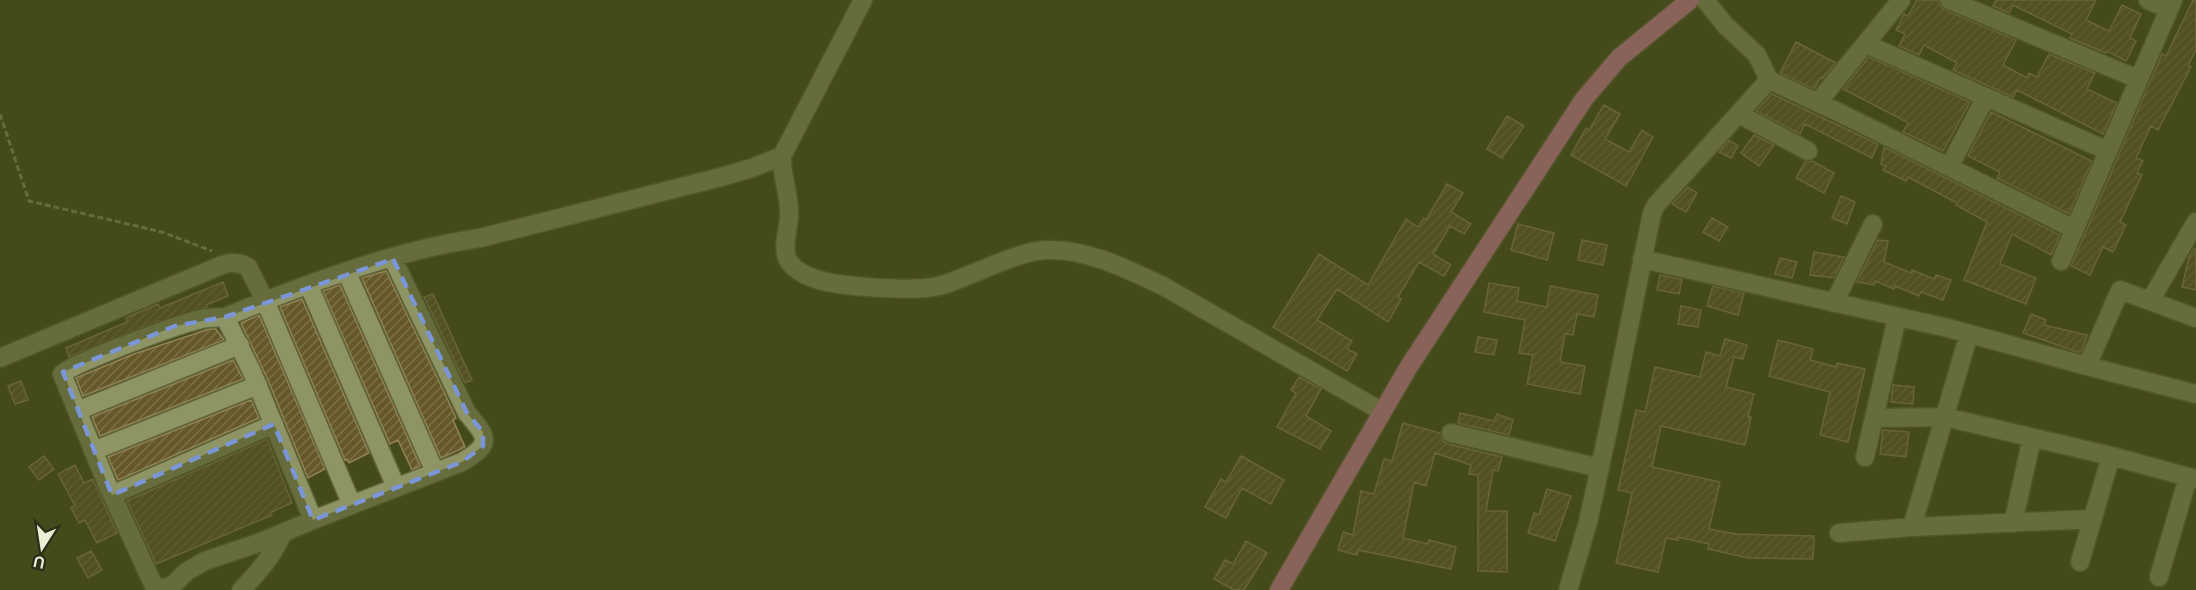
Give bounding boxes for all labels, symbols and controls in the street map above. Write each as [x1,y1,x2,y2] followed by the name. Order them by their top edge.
[12,518,72,578] north arrow
[32,552,46,573] text: U

